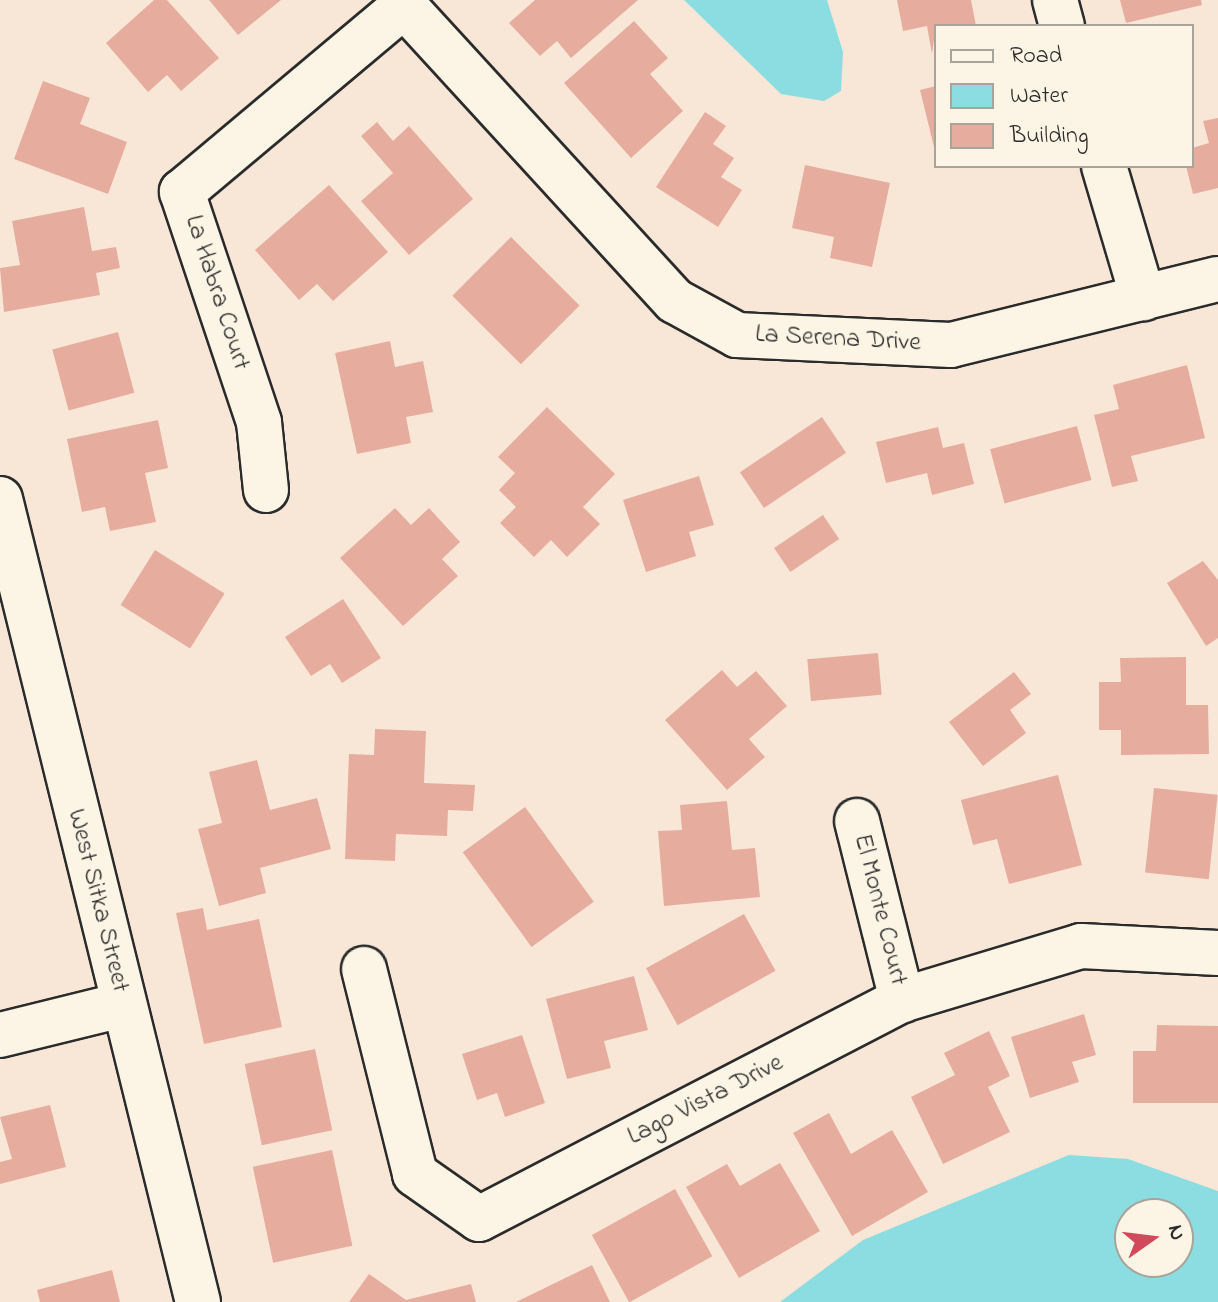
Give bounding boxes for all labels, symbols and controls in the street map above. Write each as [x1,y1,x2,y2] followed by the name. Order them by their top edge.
[934,24,1194,168] legend
[1010,39,1062,74] text: Road
[1010,79,1068,114] text: Water
[1010,119,1089,154] text: Building
[176,212,256,374] street label: La Habra Court
[754,320,922,360] street label: La Serena Drive
[59,806,135,996] street label: West Sitka Street
[845,831,913,989] street label: El Monte Court
[623,1048,789,1154] street label: Lago Vista Drive
[1114,1198,1194,1278] north arrow
[1158,1222,1193,1244] text: N

